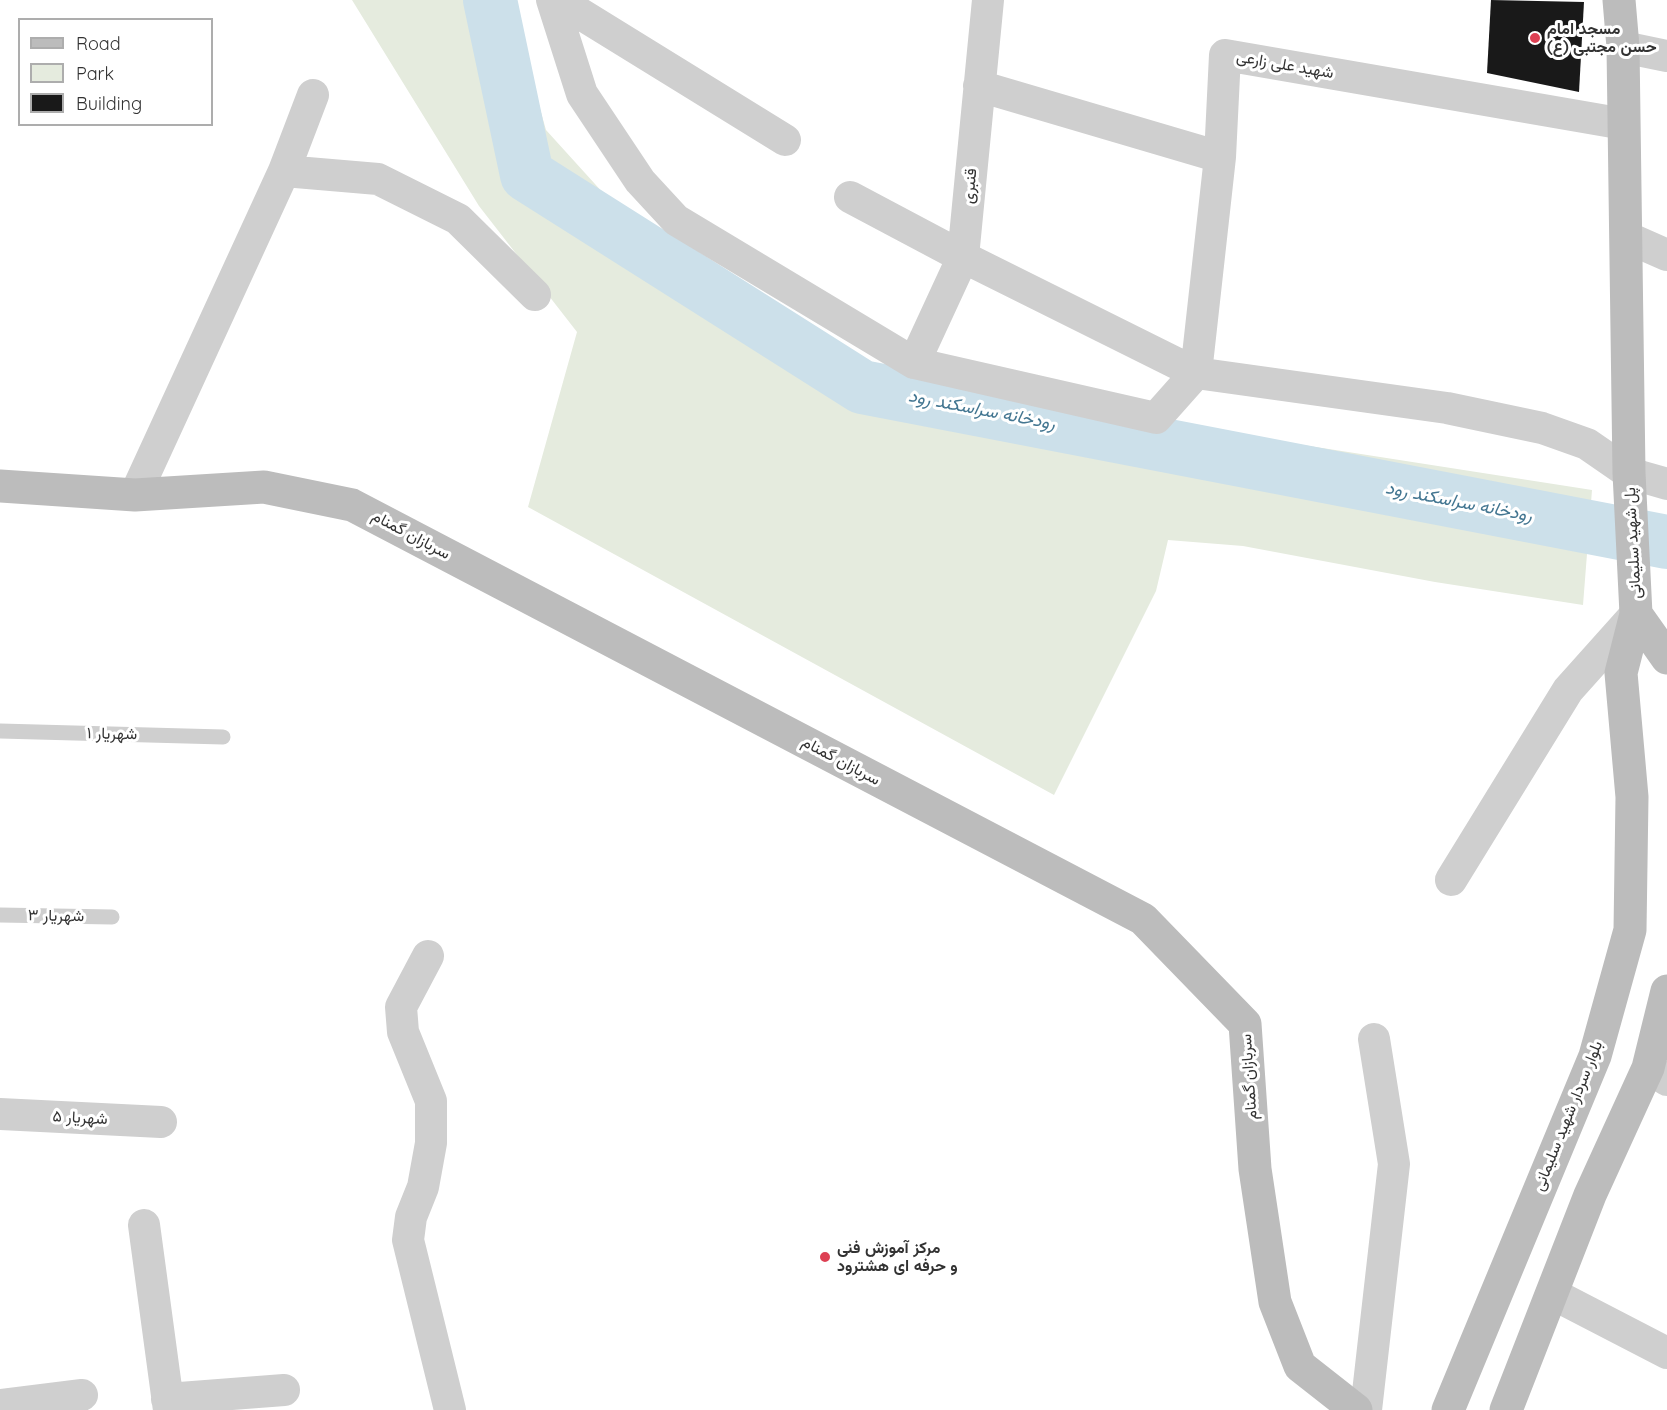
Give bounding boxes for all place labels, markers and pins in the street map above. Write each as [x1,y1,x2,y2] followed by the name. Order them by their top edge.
[1547,19,1657,57] place label: مسجد امام حسن مجتبی (ع)
[1528,31,1542,45] marker: مسجد امام حسن مجتبی (ع)
[837,1238,958,1276] place label: مرکز آموزش فنی و حرفه ای هشترود
[818,1250,832,1264] marker: مرکز آموزش فنی و حرفه ای هشترود

